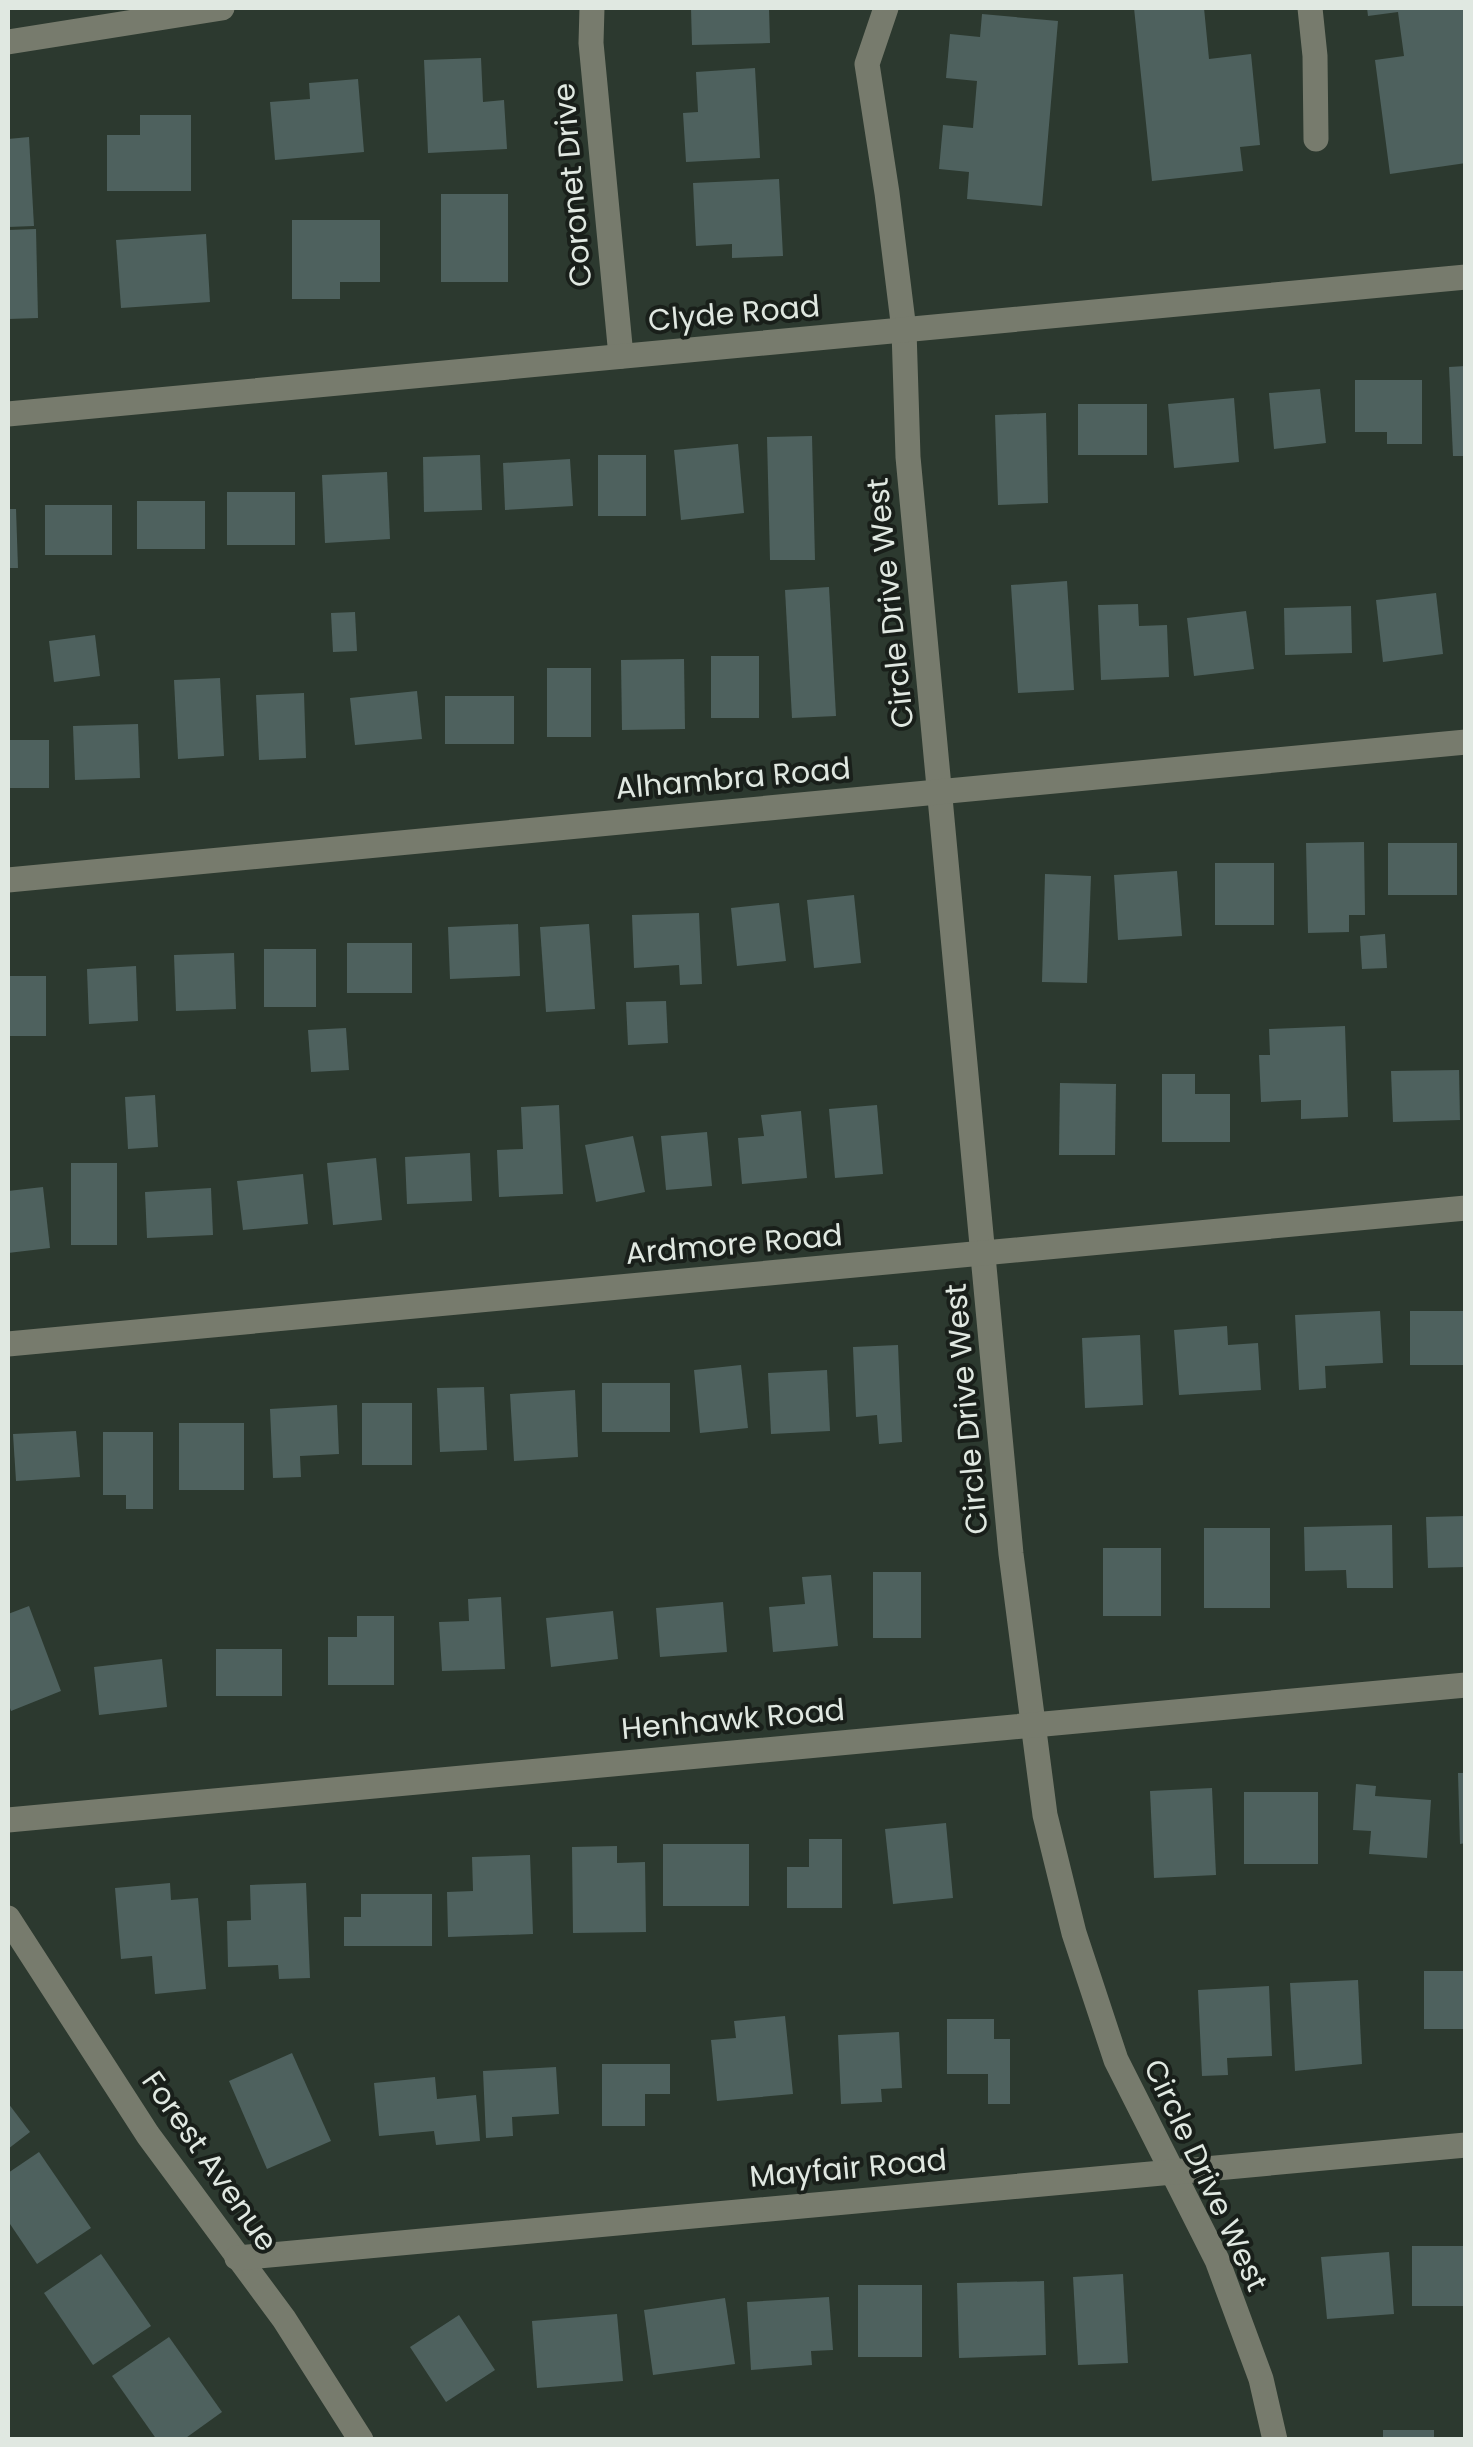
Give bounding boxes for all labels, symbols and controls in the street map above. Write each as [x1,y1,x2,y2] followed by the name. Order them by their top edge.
[542,81,602,289] street label: Coronet Drive
[646,284,822,342] street label: Clyde Road
[855,476,925,730] street label: Circle Drive West
[614,746,852,810] street label: Alhambra Road
[624,1213,844,1275] street label: Ardmore Road
[934,1282,998,1536] street label: Circle Drive West
[619,1688,847,1750] street label: Henhawk Road
[1133,2052,1279,2298] street label: Circle Drive West
[132,2062,288,2260] street label: Forest Avenue
[748,2138,948,2198] street label: Mayfair Road

